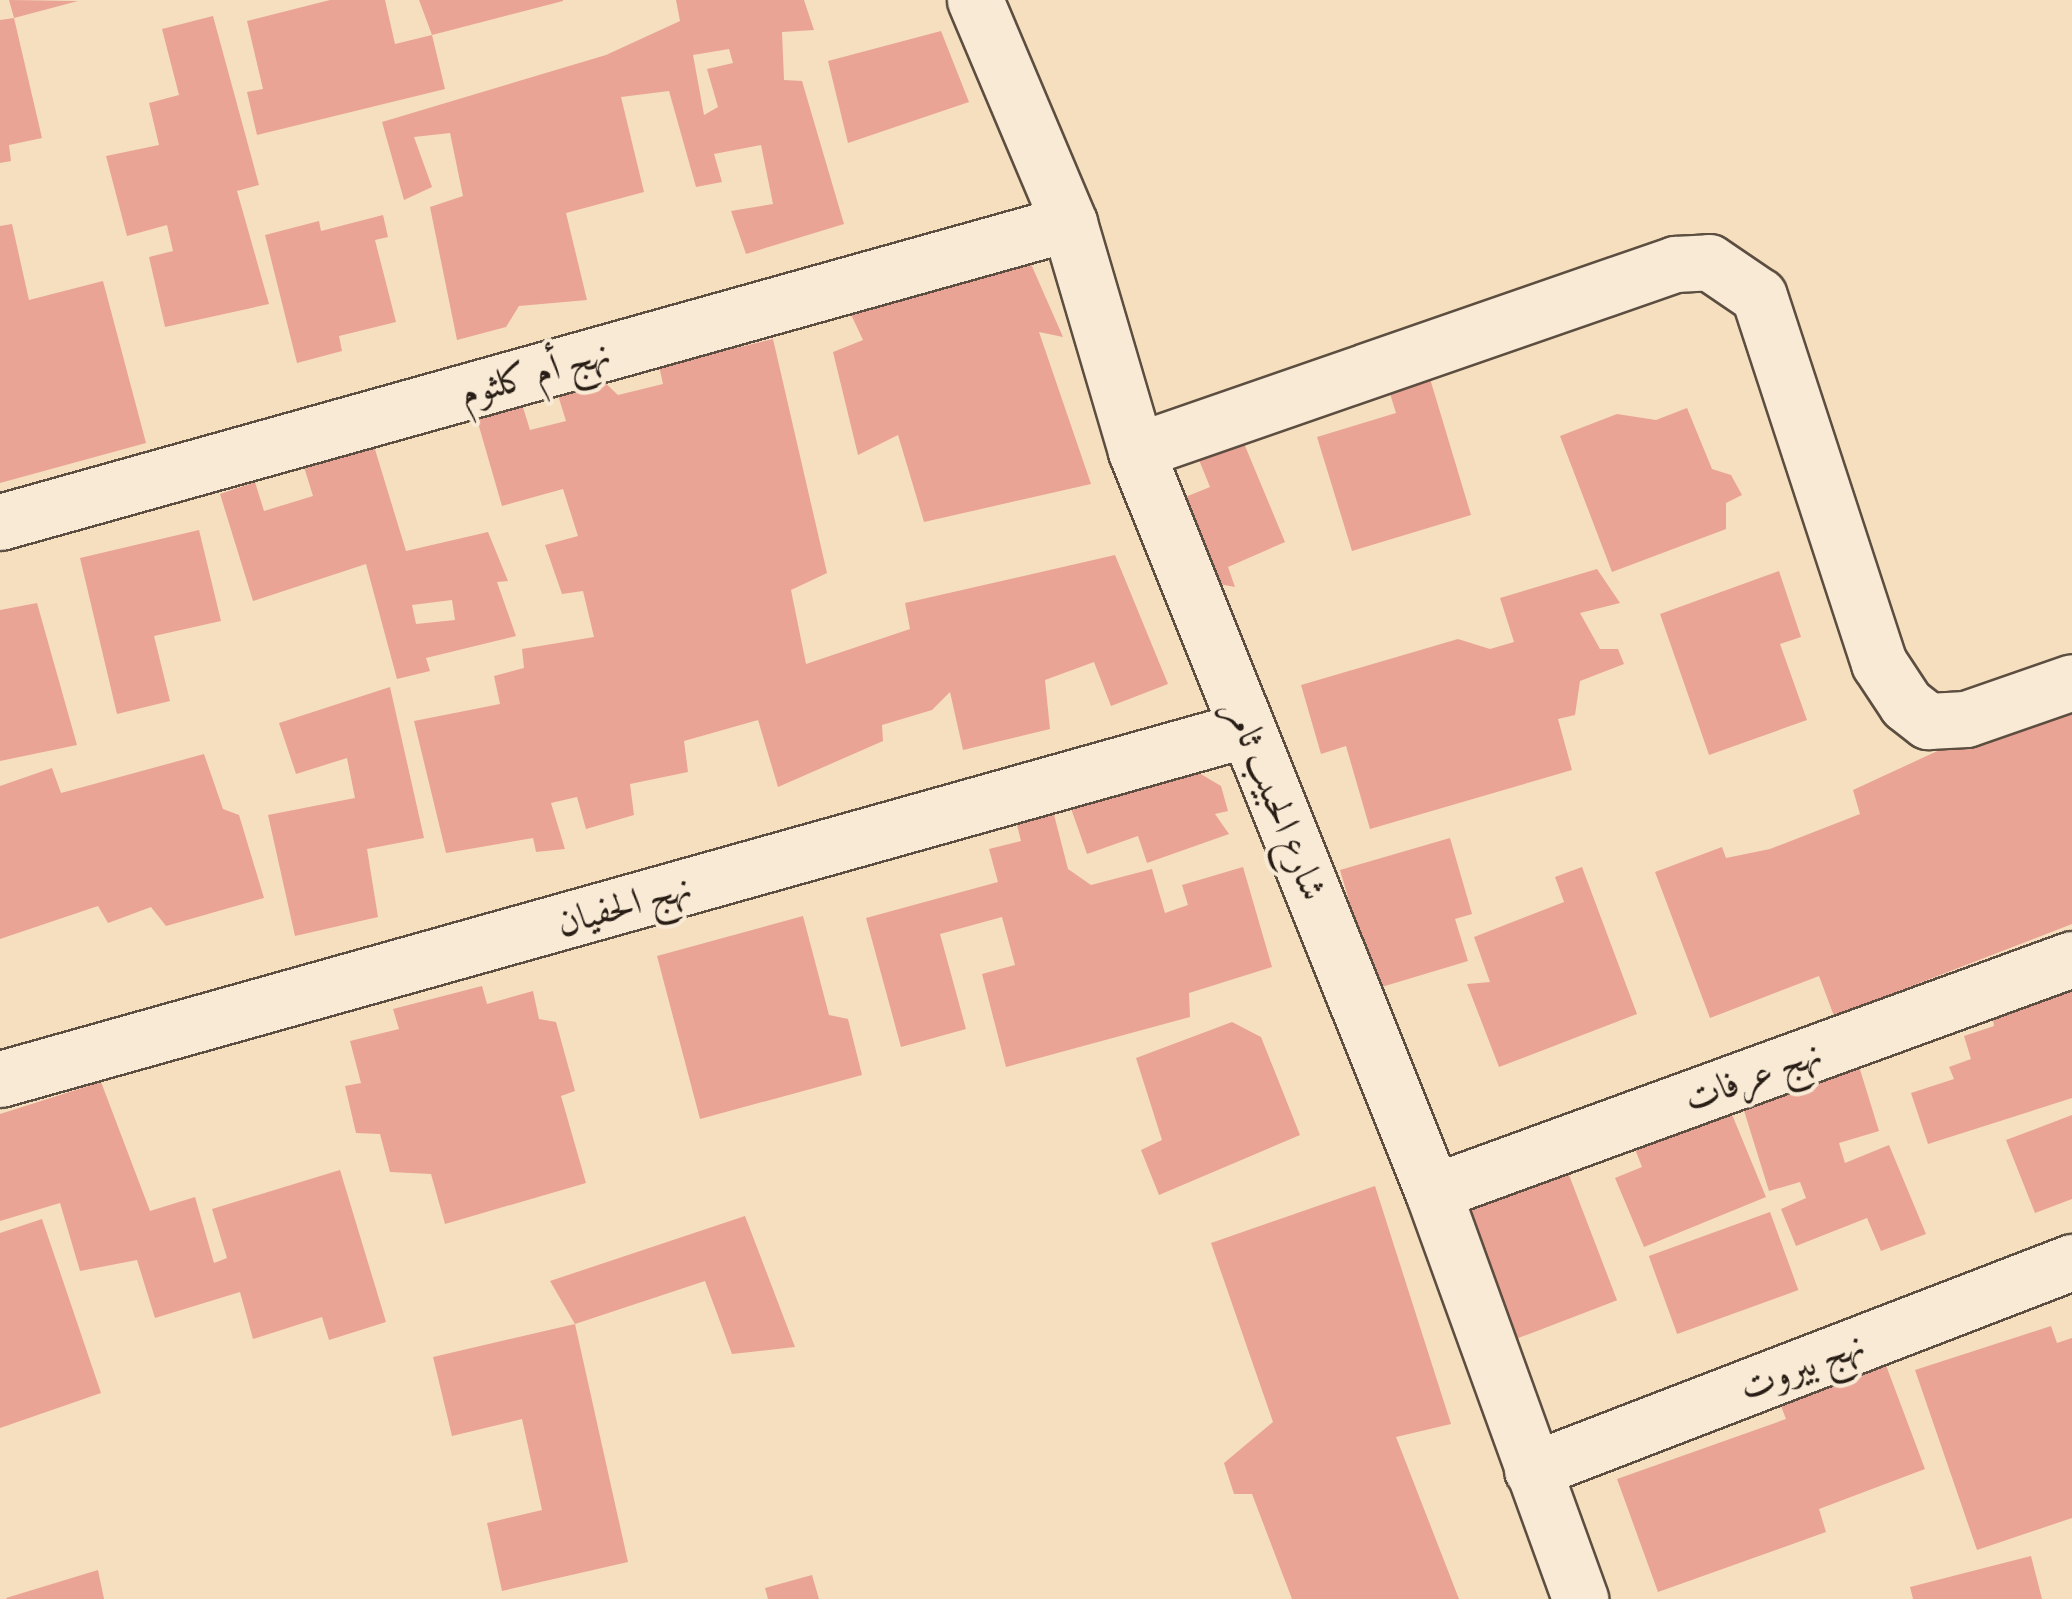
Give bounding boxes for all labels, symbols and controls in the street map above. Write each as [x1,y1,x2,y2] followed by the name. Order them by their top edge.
[454,330,616,416] street label: نهج أم كلثوم
[1215,693,1337,907] street label: شارع الحبيب ثامر
[551,864,697,946] street label: نهج الحفيان
[1678,1030,1828,1122] street label: نهج عرفات
[1733,1321,1871,1411] street label: نهج بيروت

